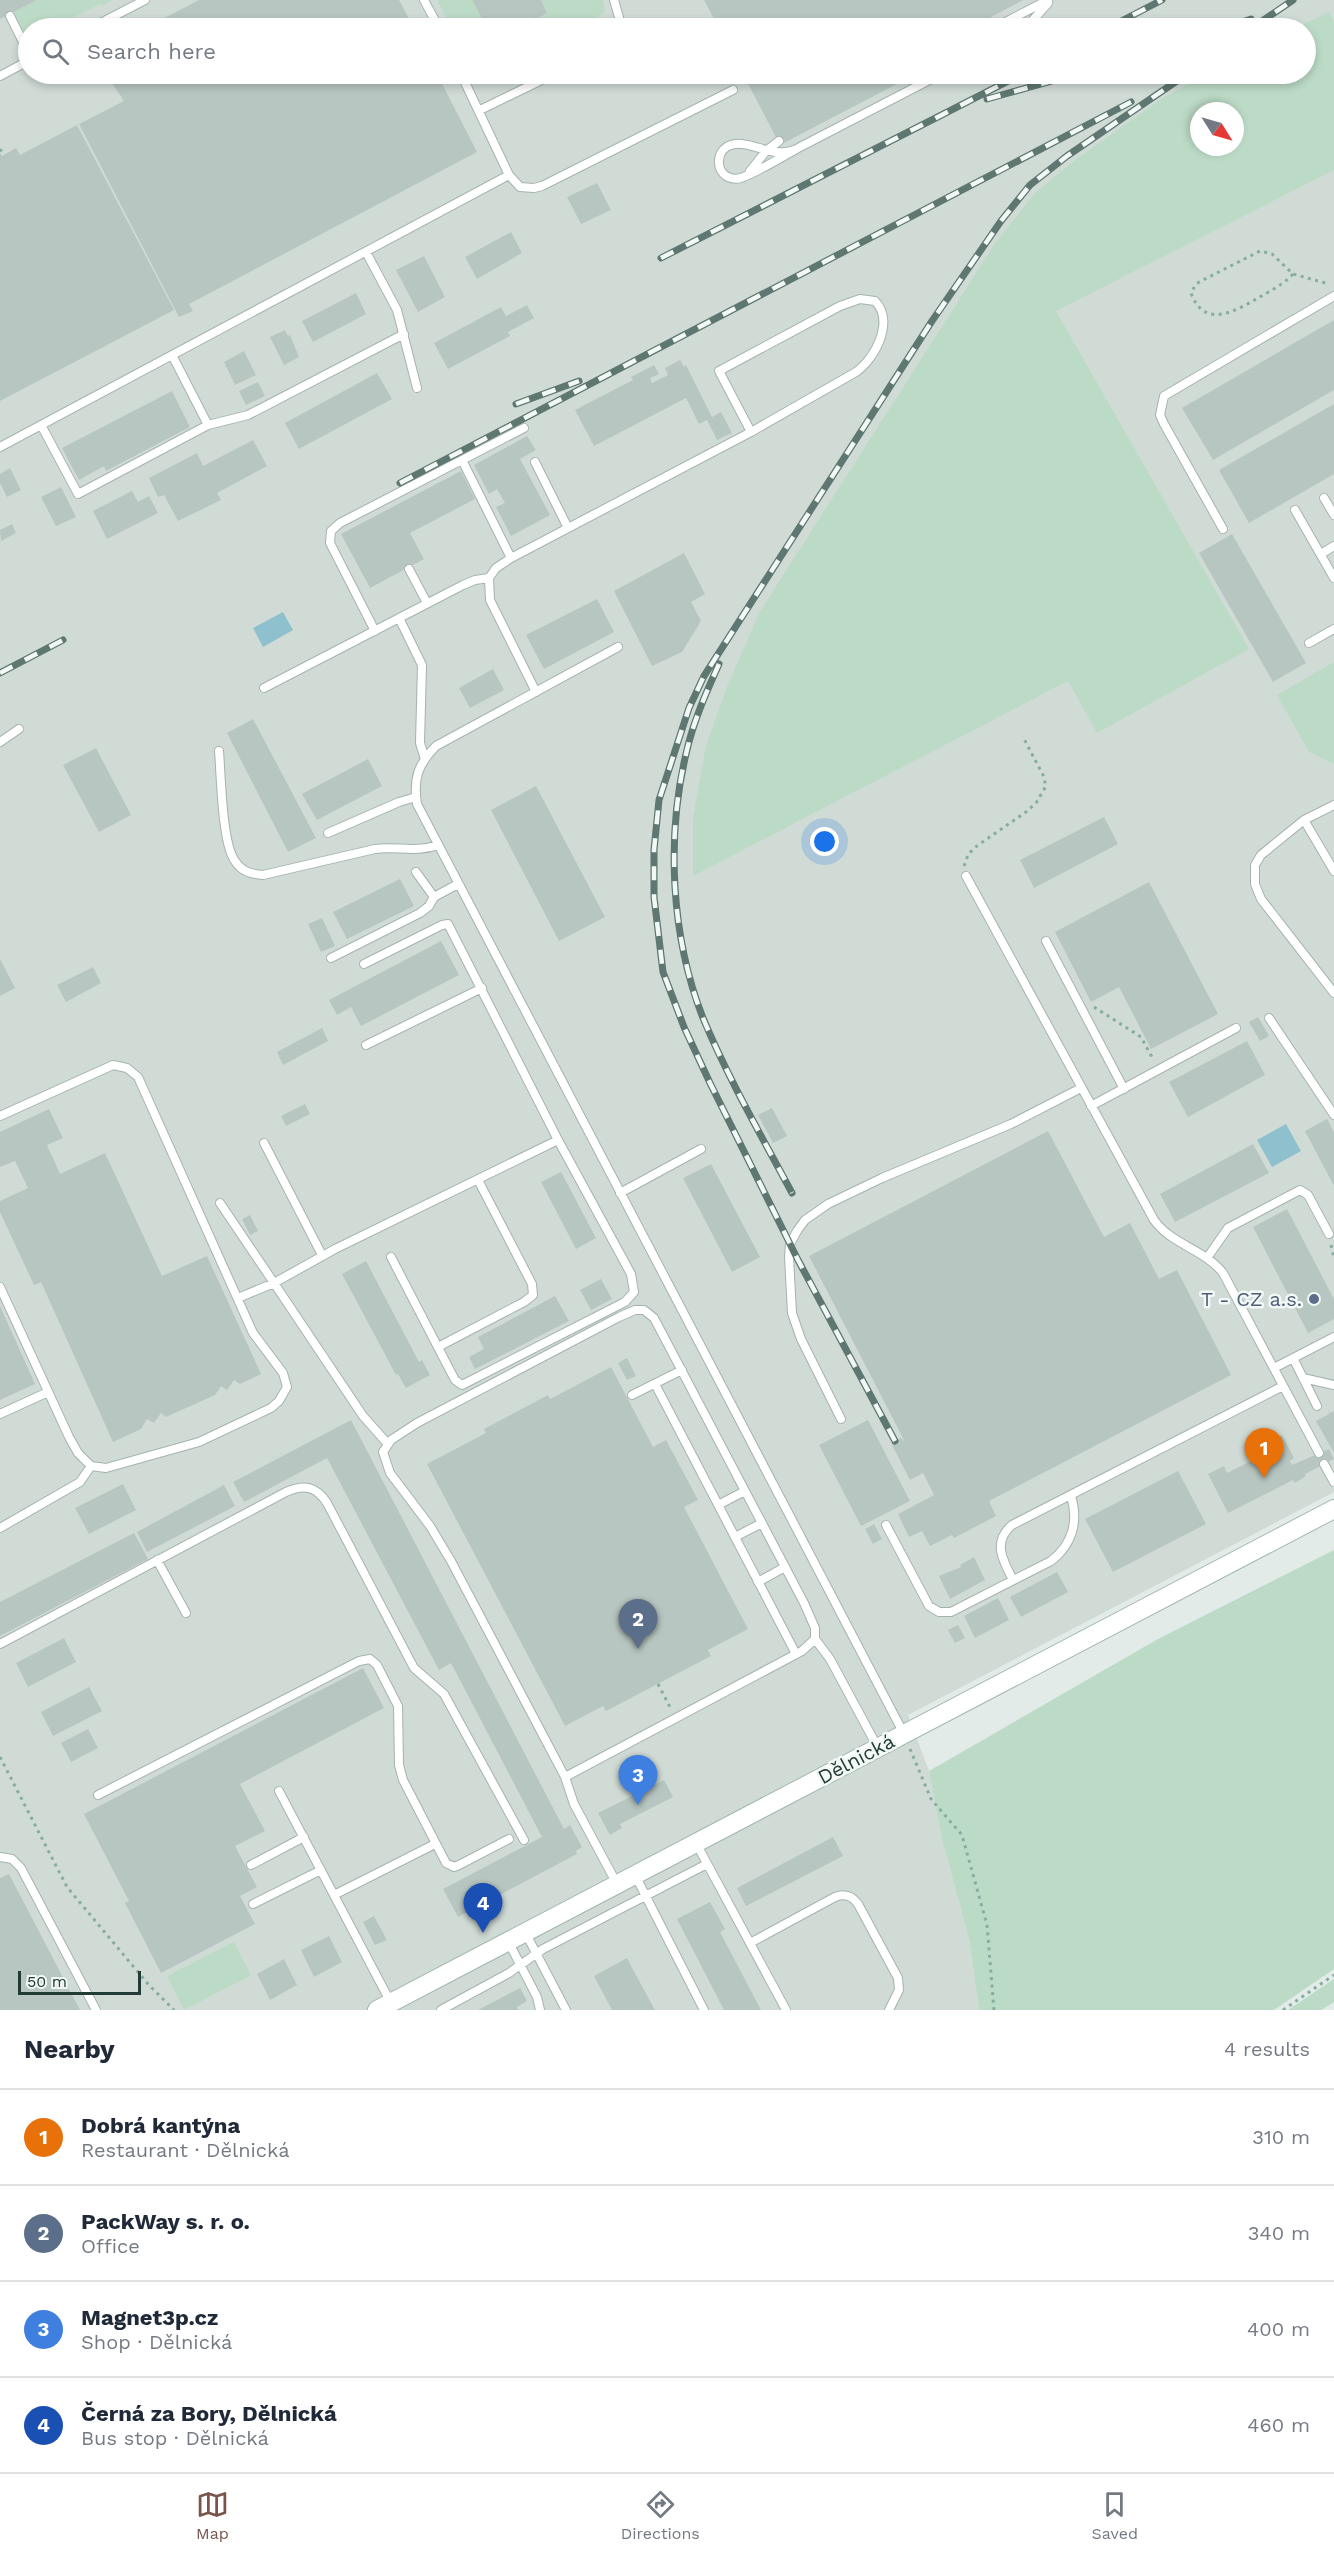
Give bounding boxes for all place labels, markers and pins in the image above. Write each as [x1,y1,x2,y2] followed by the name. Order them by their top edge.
[1201,1287,1302,1311] place label: T - CZ a.s.
[1307,1292,1321,1306] marker: T - CZ a.s.
[1244,1428,1284,1478] pin: 1
[618,1600,658,1649] pin: 2
[618,1756,658,1805] pin: 3
[464,1884,502,1933] pin: 4

